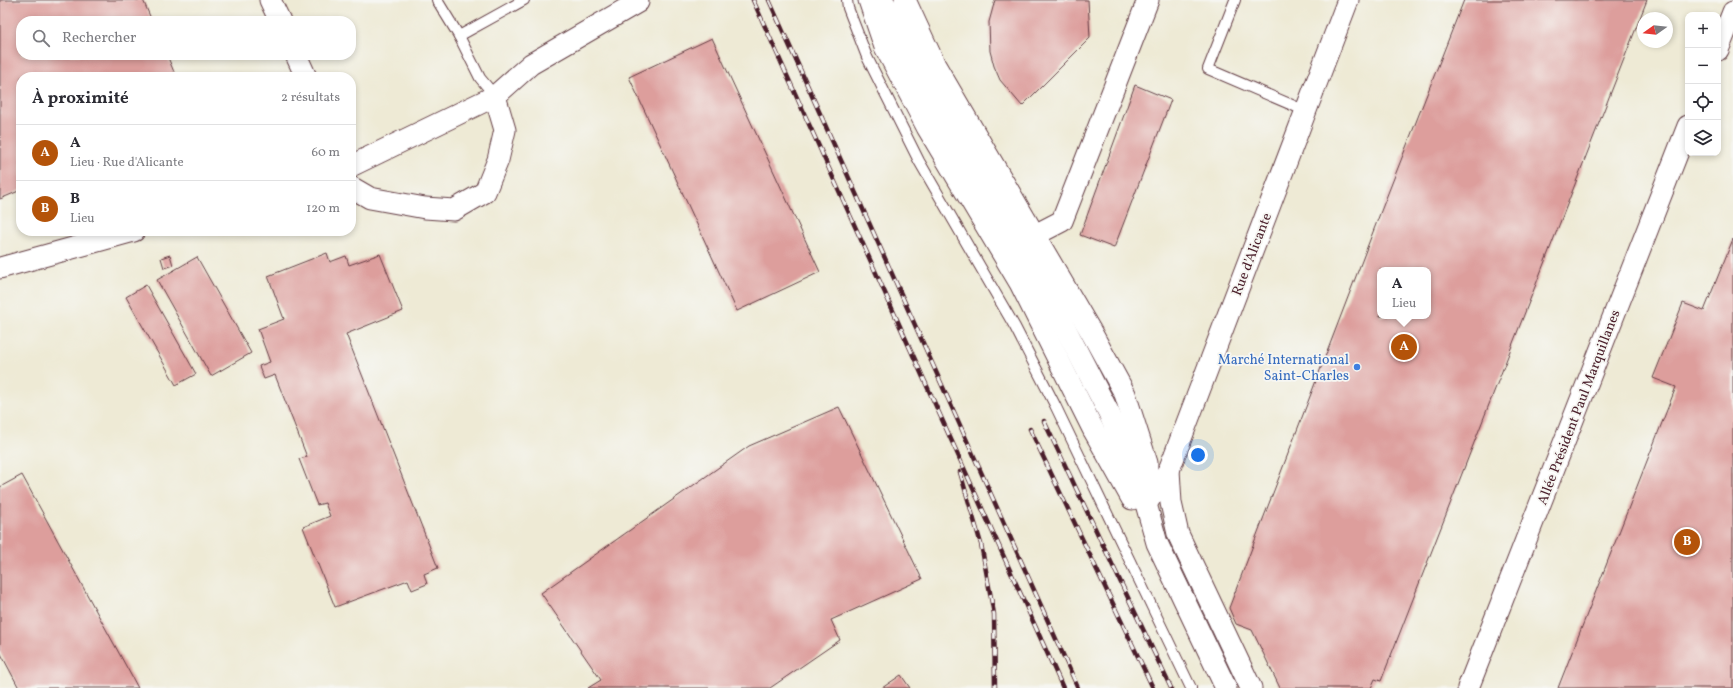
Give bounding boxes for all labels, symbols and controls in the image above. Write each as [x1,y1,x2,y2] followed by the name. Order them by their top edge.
[1637,12,1673,48] north arrow
[1685,12,1721,156] map controls
[1685,12,1721,48] button: +
[16,16,356,60] search box
[30,27,52,49] icon: search
[62,28,136,49] text: Rechercher
[1685,48,1721,84] button: −
[1685,84,1721,120] button: locate
[32,87,129,110] text: À proximité
[281,89,340,107] text: 2 résultats
[1685,120,1721,156] button: layers
[70,133,81,154] text: A
[40,144,50,162] text: A
[312,144,340,162] text: 60 m
[70,154,184,172] text: Lieu · Rue d'Alicante
[70,189,80,210] text: B
[41,200,49,218] text: B
[306,200,340,218] text: 120 m
[70,210,95,228] text: Lieu
[1228,210,1277,299] street label: Rue d'Alicante
[1377,267,1431,319] popup
[1392,274,1402,295] text: A
[1392,295,1416,313] text: Lieu
[1533,307,1625,508] street label: Allée Président Paul Marquillanes
[1391,332,1417,362] pin: A
[1218,351,1349,386] place label: Marché International Saint-Charles
[1352,362,1362,372] marker: Marché International Saint-Charles
[1188,445,1208,465] your location
[1674,527,1700,557] pin: B

